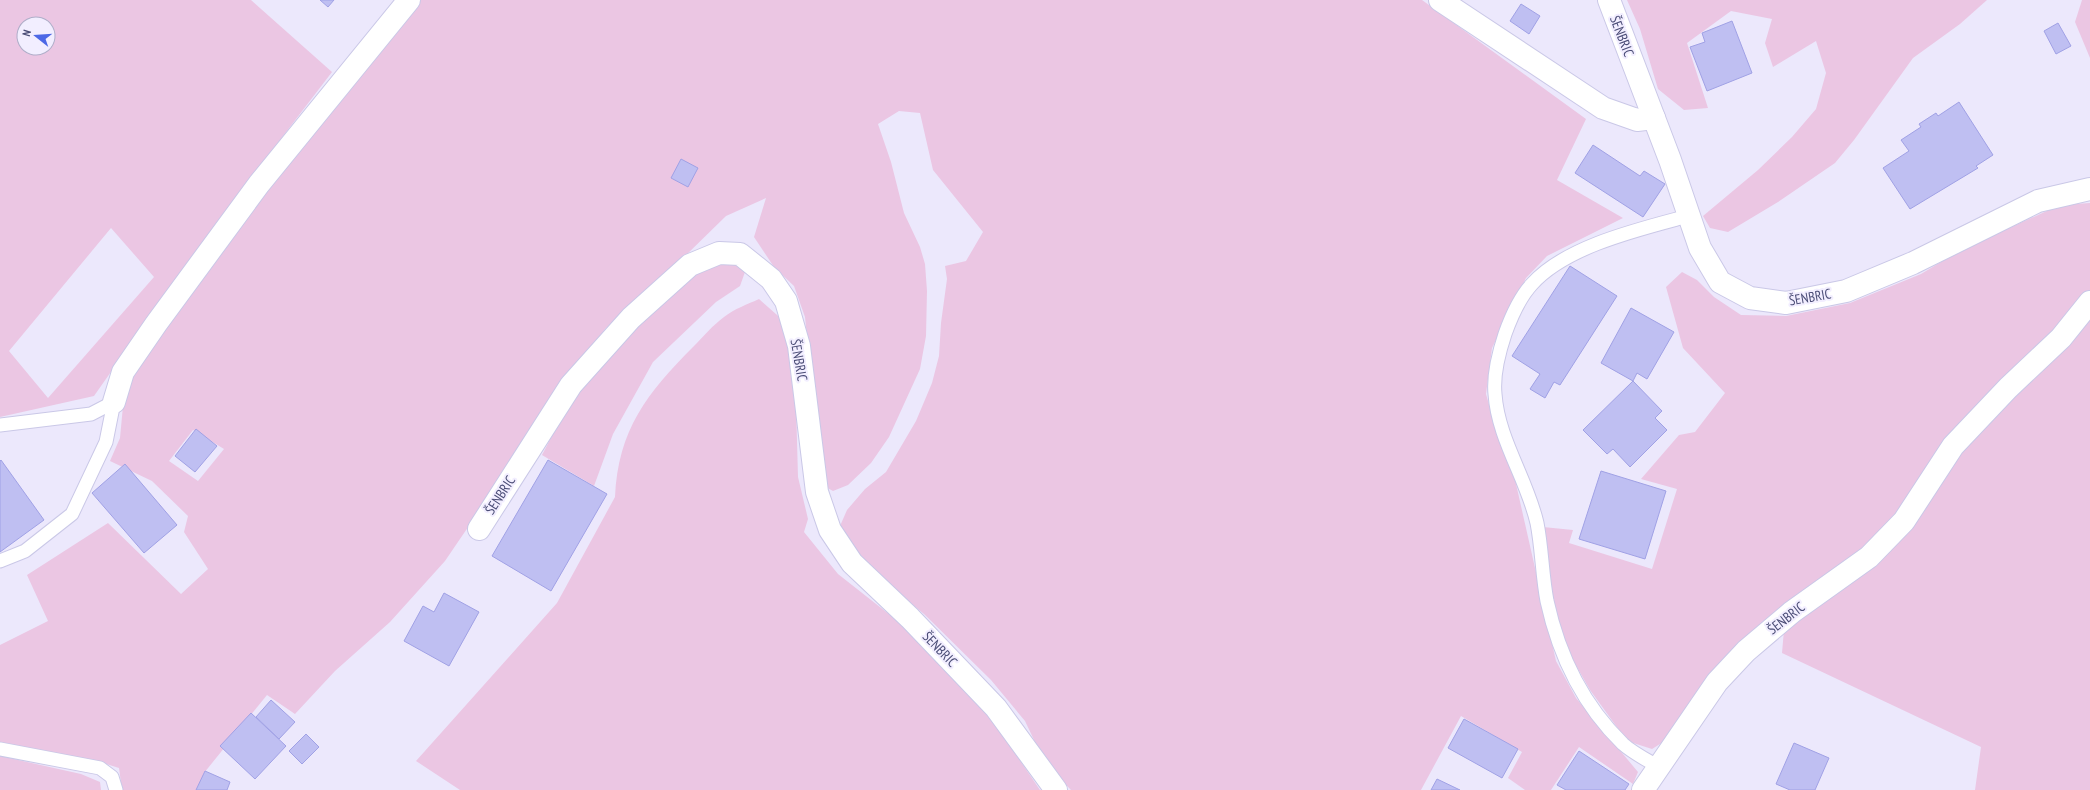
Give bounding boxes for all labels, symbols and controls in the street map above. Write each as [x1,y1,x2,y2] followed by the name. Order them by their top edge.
[1606,13,1638,60] street label: ŠENBRIC
[16,16,56,56] north arrow
[19,28,34,38] text: N
[1787,284,1833,310] street label: ŠENBRIC
[786,337,812,383] street label: ŠENBRIC
[481,472,519,518] street label: ŠENBRIC
[1764,597,1809,638] street label: ŠENBRIC
[919,627,962,671] street label: ŠENBRIC

